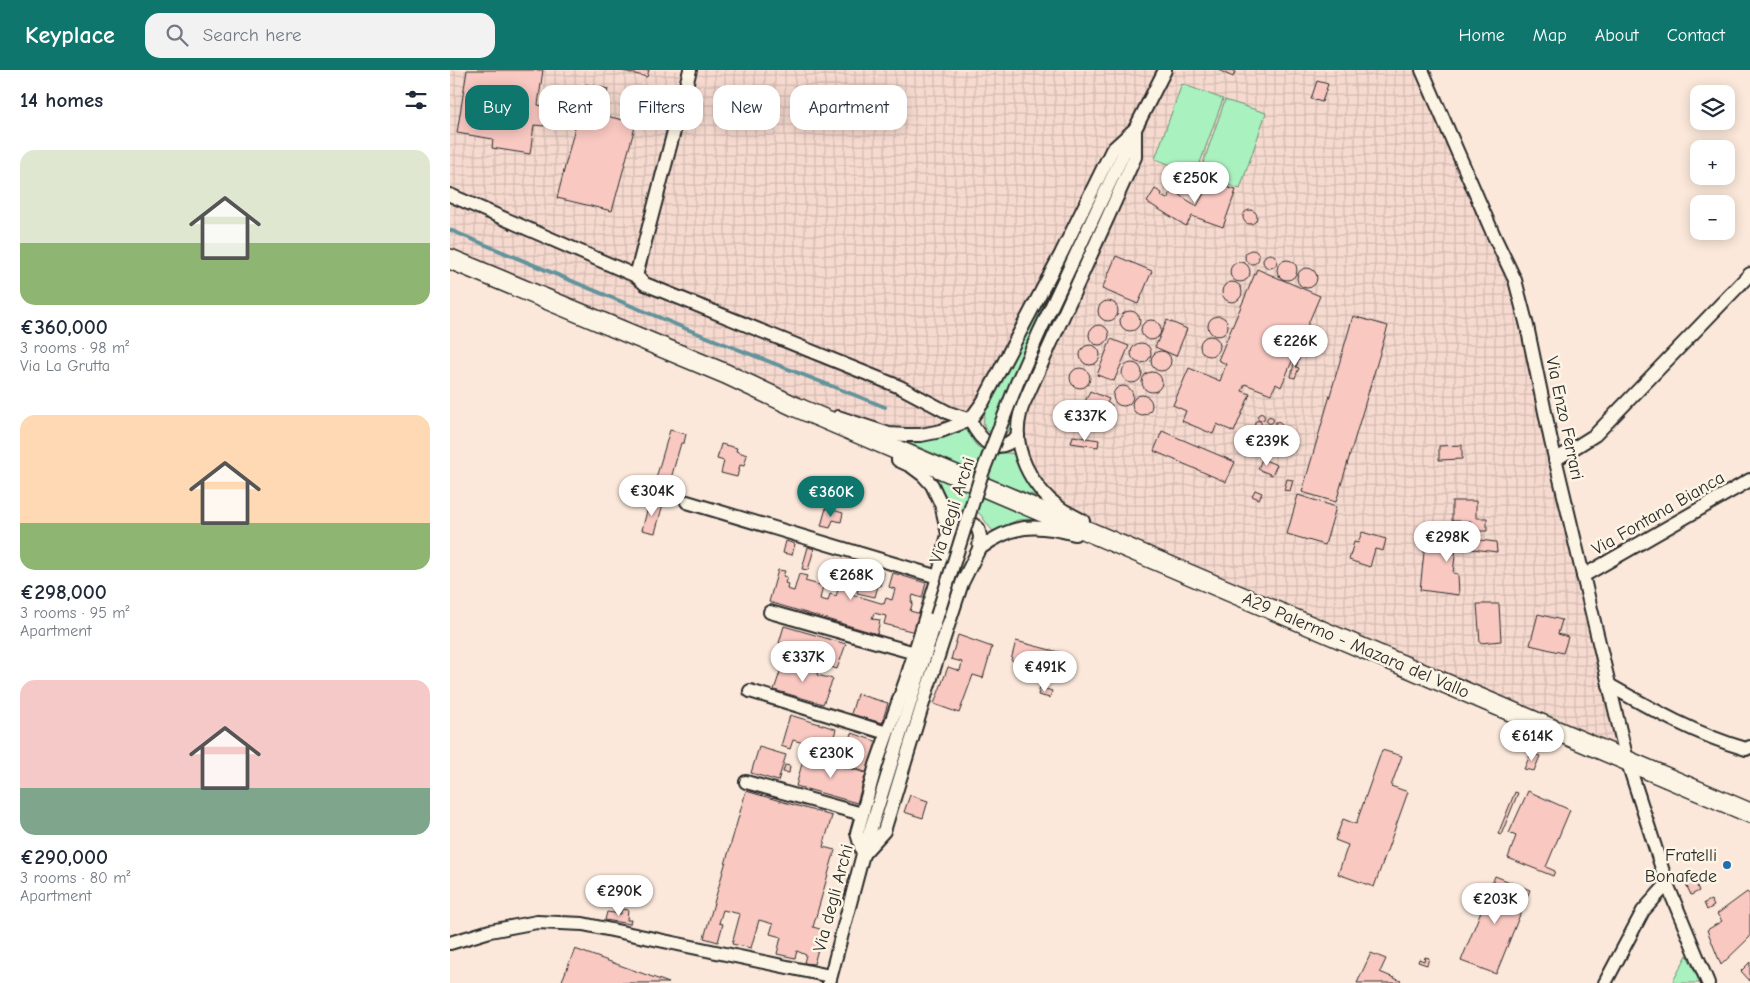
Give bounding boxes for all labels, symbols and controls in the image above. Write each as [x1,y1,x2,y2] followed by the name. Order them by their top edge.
[145,13,495,58] search box
[25,21,115,49] text: Keyplace
[163,21,191,49] icon: search
[203,24,302,46] text: Search here
[1458,25,1505,46] text: Home
[1533,25,1567,46] text: Map
[1595,25,1639,46] text: About
[1667,25,1725,46] text: Contact
[465,85,529,130] chip: Buy
[539,85,610,130] chip: Rent
[620,85,703,130] chip: Filters
[713,85,780,130] chip: New
[790,85,907,130] chip: Apartment
[1690,85,1735,240] map controls
[1690,85,1735,130] button: layers
[402,86,430,114] icon: filters
[20,88,103,112] text: 14 homes
[1690,140,1735,185] button: +
[1160,162,1230,204] pin: €250K
[1172,169,1218,187] text: €250K
[180,183,270,273] icon: home
[1690,195,1735,240] button: −
[20,315,108,339] text: €360,000
[1260,324,1330,367] pin: €226K
[1273,332,1317,350] text: €226K
[20,339,129,357] text: 3 rooms · 98 m²
[1541,354,1588,482] street label: Via Enzo Ferrari
[20,357,110,375] text: Via La Grutta
[1050,400,1120,442] pin: €337K
[1063,407,1107,425] text: €337K
[1232,424,1302,467] pin: €239K
[1245,432,1289,450] text: €239K
[180,448,270,538] icon: home
[925,454,980,566] street label: Via degli Archi
[1588,467,1728,560] street label: Via Fontana Bianca
[617,474,687,517] pin: €304K
[796,476,866,518] pin: €360K
[630,482,674,500] text: €304K
[808,483,854,501] text: €360K
[1412,520,1482,563] pin: €298K
[1425,528,1469,546] text: €298K
[816,558,886,601] pin: €268K
[829,566,873,584] text: €268K
[20,580,107,604] text: €298,000
[1239,588,1473,703] street label: A29 Palermo - Mazara del Vallo
[20,604,130,622] text: 3 rooms · 95 m²
[20,622,92,640] text: Apartment
[768,640,838,683] pin: €337K
[781,648,825,666] text: €337K
[1010,650,1080,693] pin: €491K
[1024,658,1066,676] text: €491K
[180,713,270,803] icon: home
[1497,720,1567,762] pin: €614K
[1511,727,1553,745] text: €614K
[796,736,866,779] pin: €230K
[808,744,854,762] text: €230K
[809,842,858,954] street label: Via degli Archi
[20,845,108,869] text: €290,000
[1645,845,1717,887] place label: Fratelli Bonafede
[1721,859,1733,871] marker: Fratelli Bonafede
[20,869,130,887] text: 3 rooms · 80 m²
[584,874,654,917] pin: €290K
[596,882,642,900] text: €290K
[1460,882,1530,925] pin: €203K
[20,887,92,905] text: Apartment
[1472,890,1518,908] text: €203K

